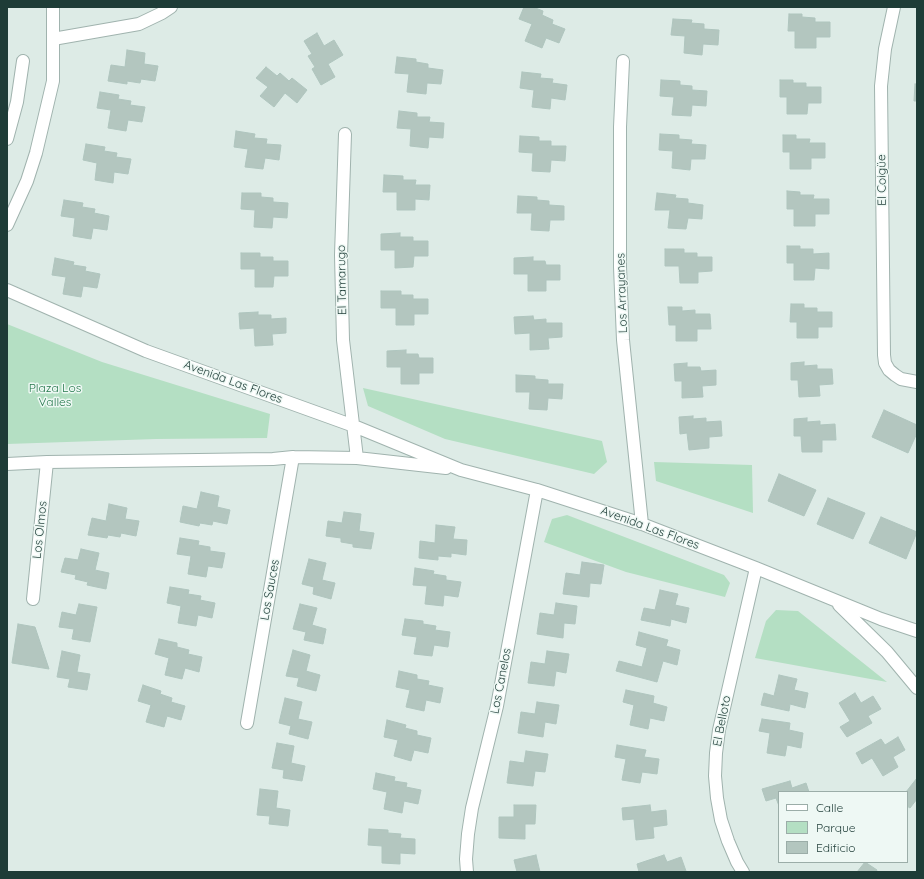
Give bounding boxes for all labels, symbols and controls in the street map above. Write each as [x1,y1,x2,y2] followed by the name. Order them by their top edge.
[874,154,890,206] street label: El Coigüe
[334,245,350,315] street label: El Tamarugo
[613,253,631,333] street label: Los Arrayanes
[182,357,284,407] street label: Avenida Las Flores
[29,381,81,409] park label: Plaza Los Valles
[30,500,50,560] street label: Los Olmos
[599,503,701,553] street label: Avenida Las Flores
[258,558,282,622] street label: Los Sauces
[488,647,514,715] street label: Los Canelos
[710,694,734,748] street label: El Belloto
[778,791,908,863] legend
[816,800,843,815] text: Calle
[816,820,856,835] text: Parque
[816,840,856,855] text: Edificio

